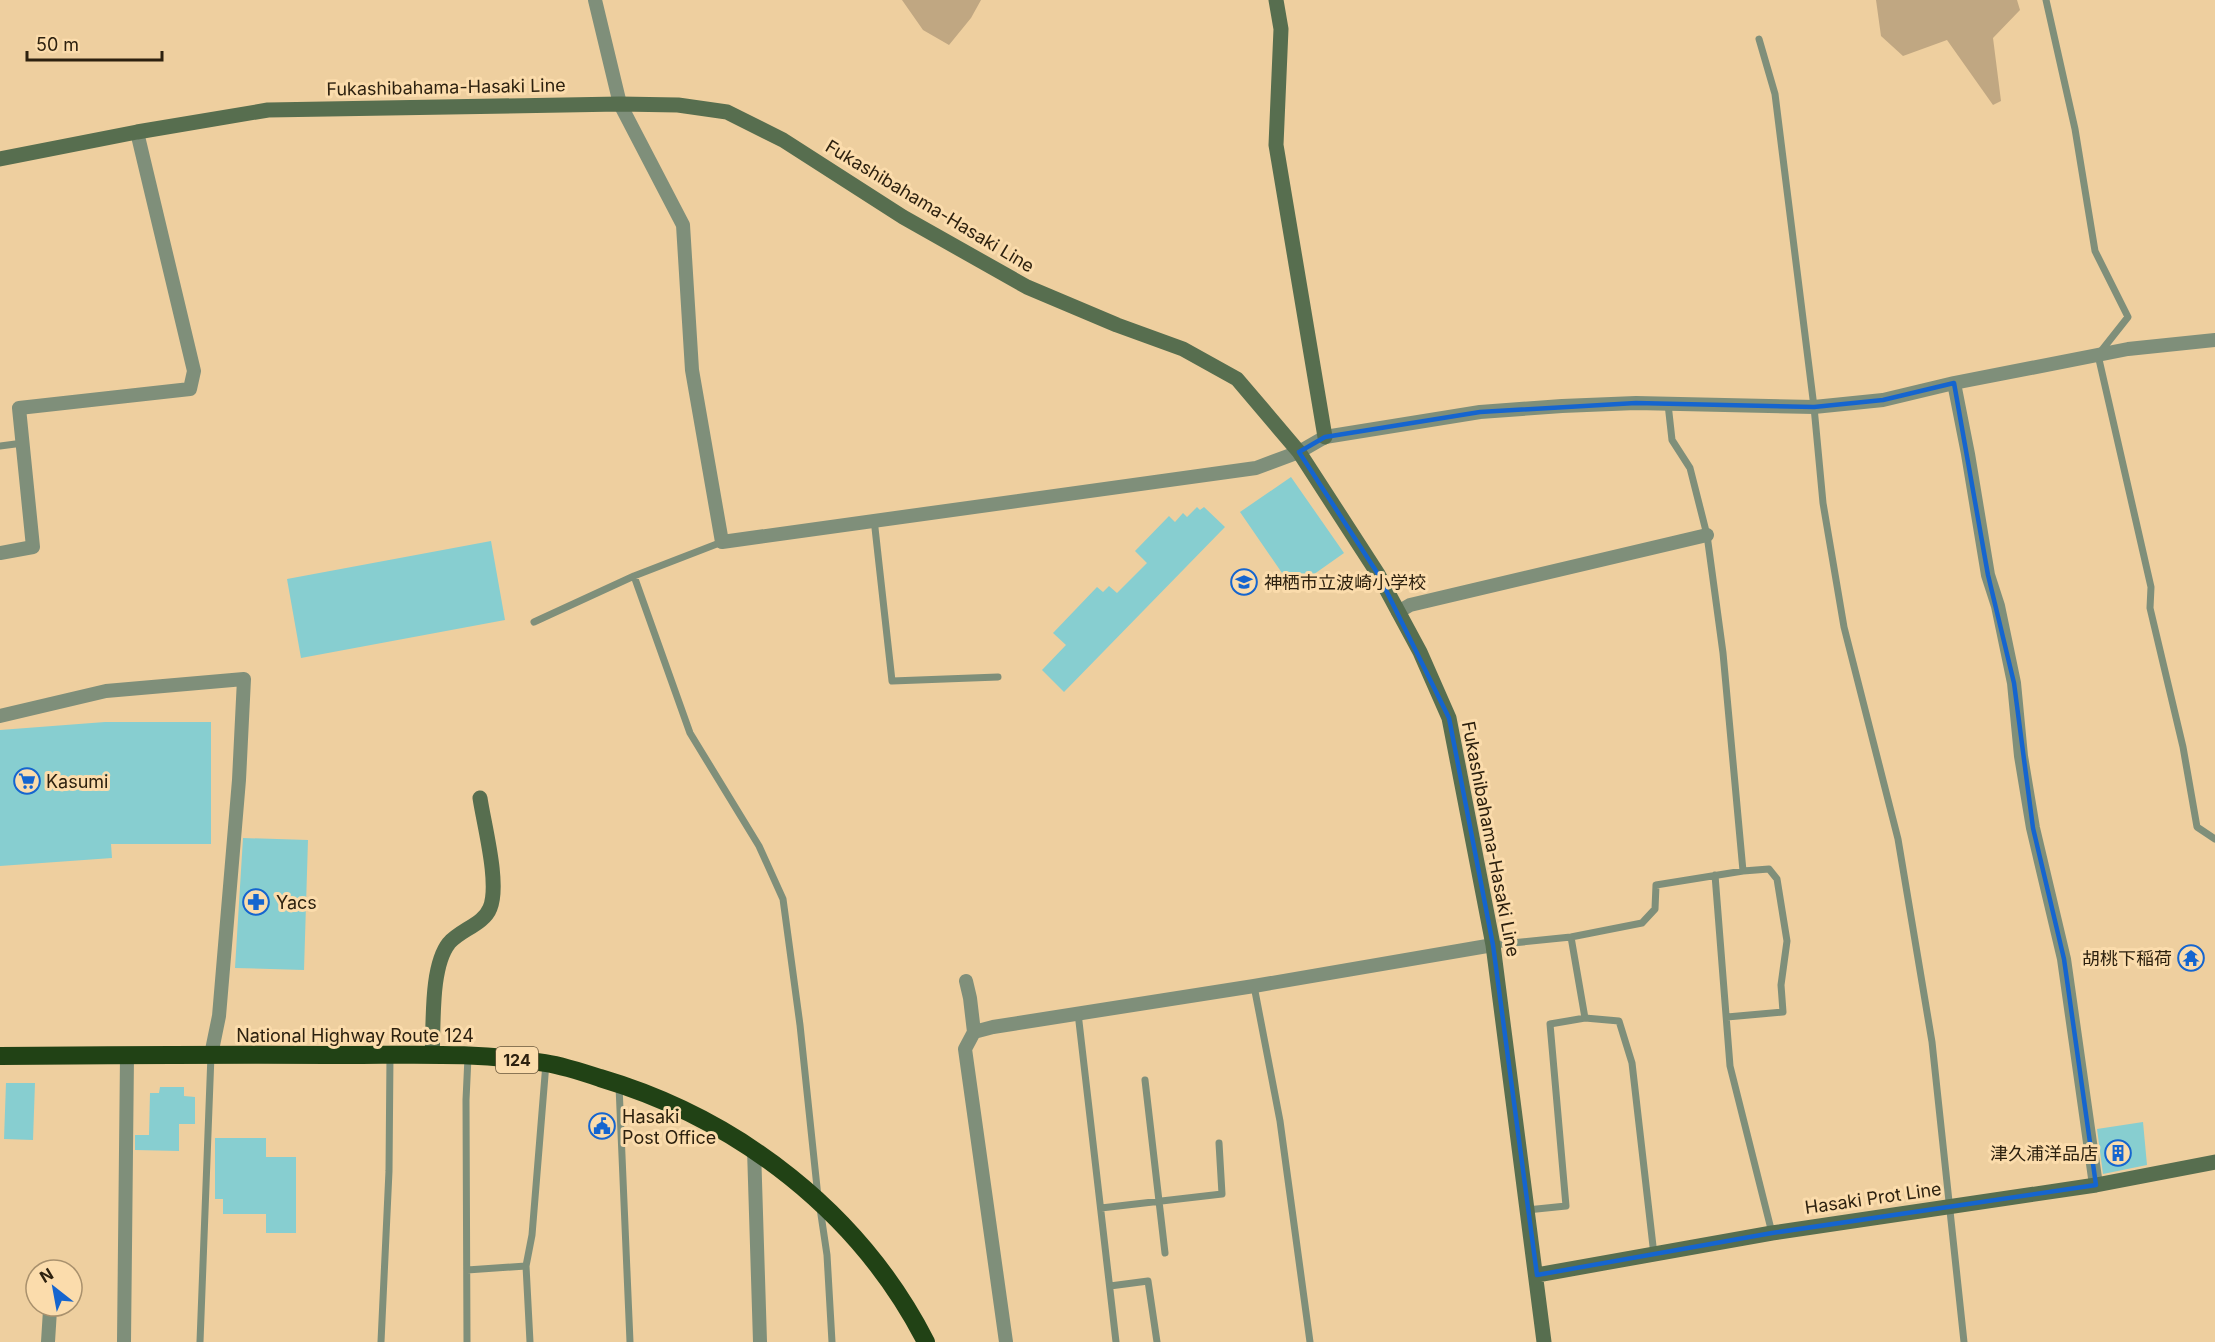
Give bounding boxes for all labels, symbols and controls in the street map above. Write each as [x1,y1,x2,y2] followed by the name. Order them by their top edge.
[27,24,162,62] scale bar
[36,34,79,55] text: 50 m
[326,74,566,100] street label: Fukashibahama-Hasaki Line
[822,135,1038,277] street label: Fukashibahama-Hasaki Line
[1229,567,1259,597] school or university icon: 神栖市立波崎小学校
[1264,572,1426,593] place label: 神栖市立波崎小学校
[1458,719,1524,959] street label: Fukashibahama-Hasaki Line
[12,766,42,796] supermarket icon: Kasumi
[46,771,108,792] place label: Kasumi
[241,887,271,917] pharmacy icon: Yacs
[276,892,317,913] place label: Yacs
[2176,943,2206,973] temple icon: 胡桃下稲荷
[2082,948,2172,969] place label: 胡桃下稲荷
[236,1025,474,1046] street label: National Highway Route 124
[496,1047,538,1073] road number: 124
[622,1106,716,1148] place label: Hasaki Post Office
[587,1111,617,1141] public building icon: Hasaki Post Office
[2103,1138,2133,1168] building icon: 津久浦洋品店
[1990,1143,2098,1164] place label: 津久浦洋品店
[1803,1178,1943,1218] street label: Hasaki Prot Line
[24,1258,84,1318] north arrow
[36,1263,57,1287] text: N

